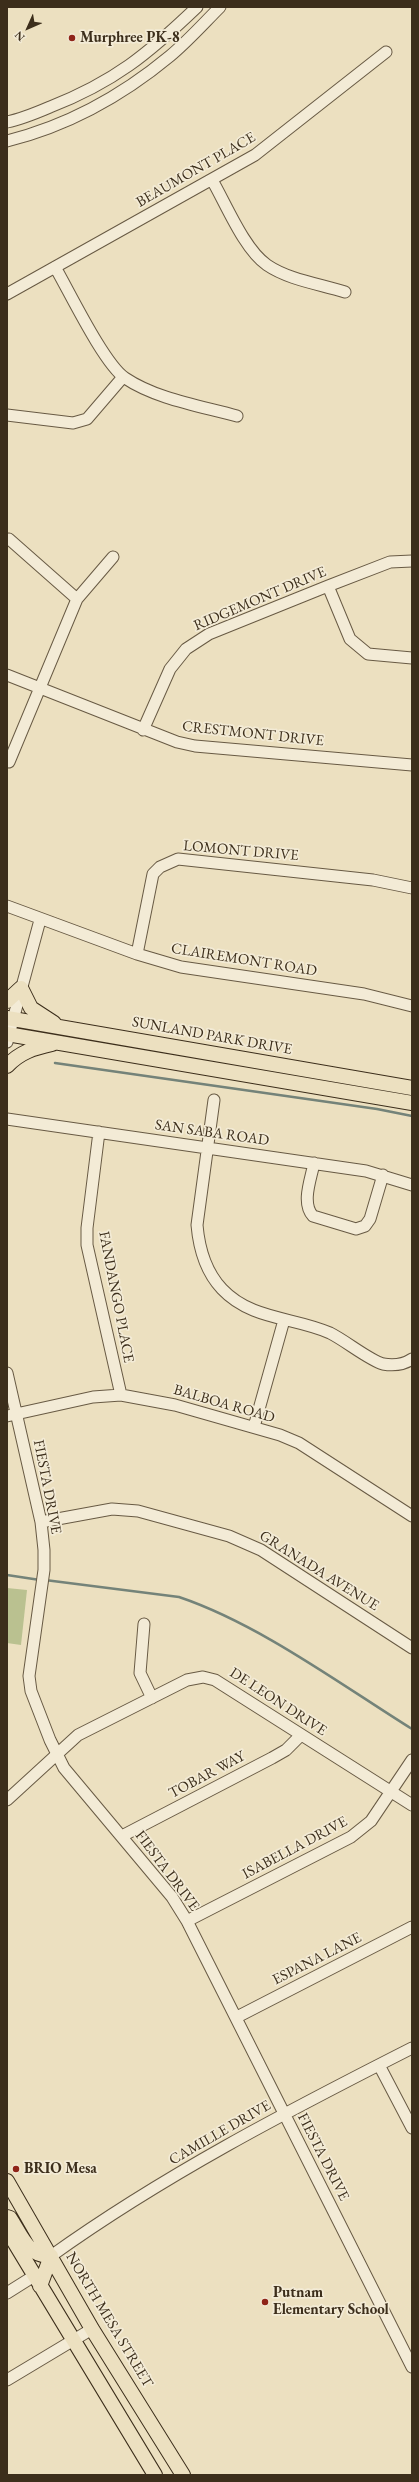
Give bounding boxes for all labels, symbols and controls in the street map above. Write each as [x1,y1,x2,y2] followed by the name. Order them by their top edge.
[8,8,48,48] north arrow
[11,28,28,45] text: N
[80,29,180,47] place label: Murphree PK-8
[67,33,77,43] marker: Murphree PK-8
[133,129,259,211] street label: BEAUMONT PLACE
[191,563,329,635] street label: RIDGEMONT DRIVE
[181,718,325,750] street label: CRESTMONT DRIVE
[183,837,299,865] street label: LOMONT DRIVE
[170,940,318,980] street label: CLAIREMONT ROAD
[131,1013,293,1059] street label: SUNLAND PARK DRIVE
[154,1116,270,1150] street label: SAN SABA ROAD
[94,1230,138,1364] street label: FANDANGO PLACE
[171,1381,277,1427] street label: BALBOA ROAD
[29,1438,65,1536] street label: FIESTA DRIVE
[256,1527,382,1615] street label: GRANADA AVENUE
[226,1664,330,1740] street label: DE LEON DRIVE
[166,1747,248,1803] street label: TOBAR WAY
[239,1813,351,1883] street label: ISABELLA DRIVE
[131,1827,203,1915] street label: FIESTA DRIVE
[269,1929,365,1989] street label: ESPANA LANE
[166,2097,274,2169] street label: CAMILLE DRIVE
[293,2110,353,2204] street label: FIESTA DRIVE
[24,2160,97,2178] place label: BRIO Mesa
[11,2164,21,2174] marker: BRIO Mesa
[61,2249,157,2391] street label: NORTH MESA STREET
[273,2284,389,2319] place label: Putnam Elementary School
[260,2297,270,2307] marker: Putnam Elementary School

